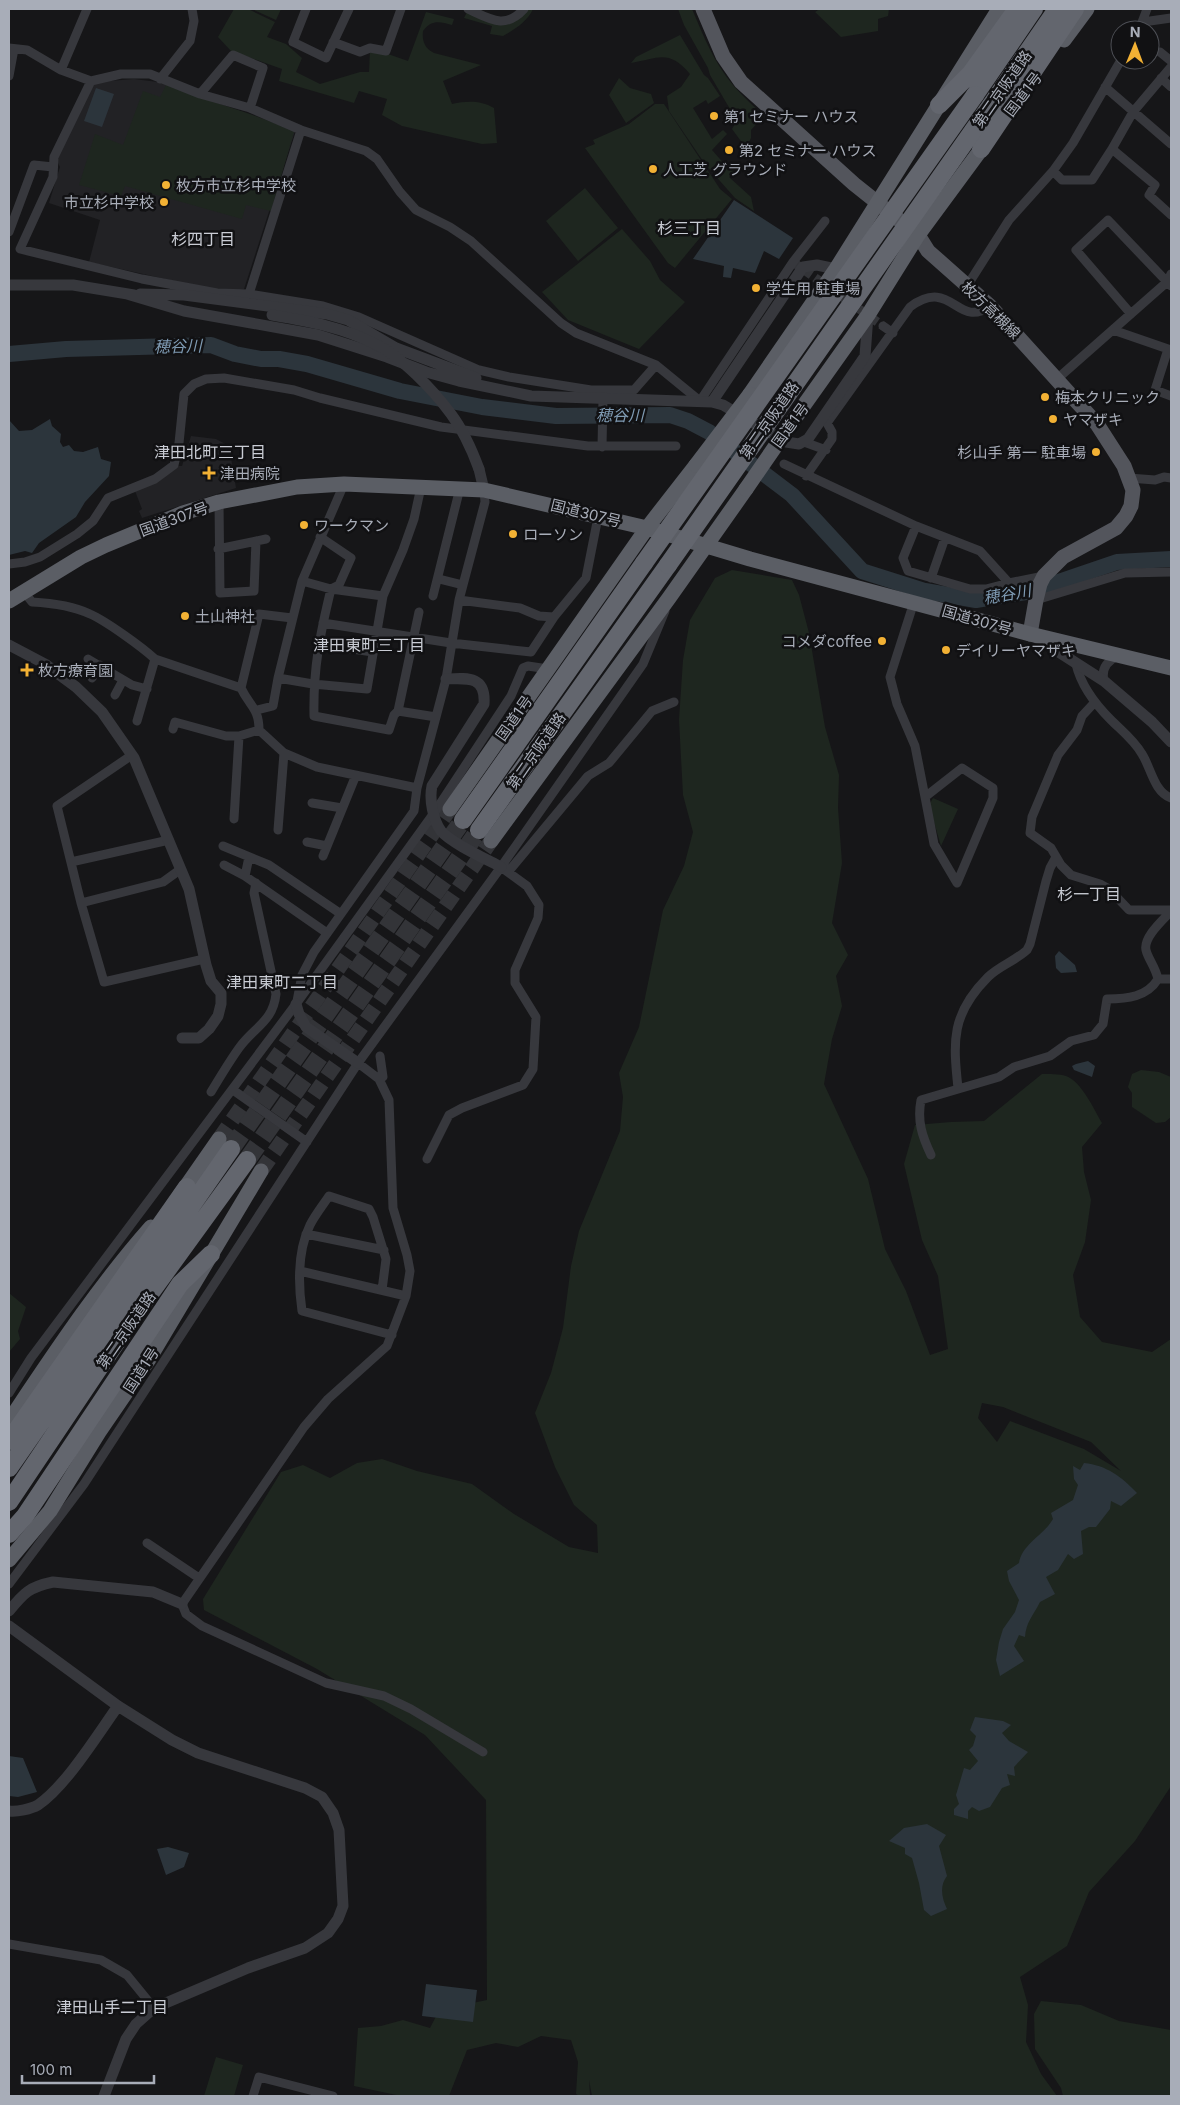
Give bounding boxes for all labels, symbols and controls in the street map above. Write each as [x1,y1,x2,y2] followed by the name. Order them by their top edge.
[1110,20,1160,70] north arrow
[1130,23,1141,40] text: N
[968,47,1036,131] street label: 第二京阪道路
[1000,68,1046,120] street label: 国道1号
[724,107,859,126] place label: 第1 セミナー ハウス
[708,110,720,122] marker: 第1 セミナー ハウス
[739,141,877,160] place label: 第2 セミナー ハウス
[723,144,735,156] marker: 第2 セミナー ハウス
[663,160,787,179] place label: 人工芝 グラウンド
[647,163,659,175] marker: 人工芝 グラウンド
[176,176,296,195] place label: 枚方市立杉中学校
[160,179,172,191] marker: 枚方市立杉中学校
[64,193,154,212] place label: 市立杉中学校
[158,196,170,208] marker: 市立杉中学校
[657,218,721,238] district label: 杉三丁目
[171,229,235,249] district label: 杉四丁目
[957,277,1025,343] street label: 枚方高槻線
[766,279,860,298] place label: 学生用 駐車場
[750,282,762,294] marker: 学生用 駐車場
[154,336,204,356] water label: 穂谷川
[735,378,803,462] street label: 第二京阪道路
[1055,388,1160,407] place label: 梅本クリニック
[1039,391,1051,403] marker: 梅本クリニック
[767,399,813,451] street label: 国道1号
[596,405,646,425] water label: 穂谷川
[1063,410,1123,429] place label: ヤマザキ
[1047,413,1059,425] marker: ヤマザキ
[154,442,266,462] district label: 津田北町三丁目
[958,443,1086,462] place label: 杉山手 第一 駐車場
[1090,446,1102,458] marker: 杉山手 第一 駐車場
[220,464,280,483] place label: 津田病院
[202,466,216,480] marker: 津田病院
[549,495,623,531] street label: 国道307号
[137,498,211,540] street label: 国道307号
[314,516,389,535] place label: ワークマン
[298,519,310,531] marker: ワークマン
[523,525,583,544] place label: ローソン
[507,528,519,540] marker: ローソン
[982,580,1034,608] water label: 穂谷川
[940,601,1014,639] street label: 国道307号
[195,607,255,626] place label: 土山神社
[179,610,191,622] marker: 土山神社
[782,632,872,651] place label: コメダcoffee
[313,635,425,655] district label: 津田東町三丁目
[876,635,888,647] marker: コメダcoffee
[956,641,1076,660] place label: デイリーヤマザキ
[940,644,952,656] marker: デイリーヤマザキ
[38,661,113,680] place label: 枚方療育園
[20,663,34,677] marker: 枚方療育園
[492,692,536,744] street label: 国道1号
[502,709,570,793] street label: 第二京阪道路
[1057,884,1121,904] district label: 杉一丁目
[226,972,338,992] district label: 津田東町二丁目
[92,1288,160,1372] street label: 第二京阪道路
[119,1343,163,1397] street label: 国道1号
[56,1997,168,2017] district label: 津田山手二丁目
[22,2052,155,2084] scale bar
[30,2060,72,2079] text: 100 m

